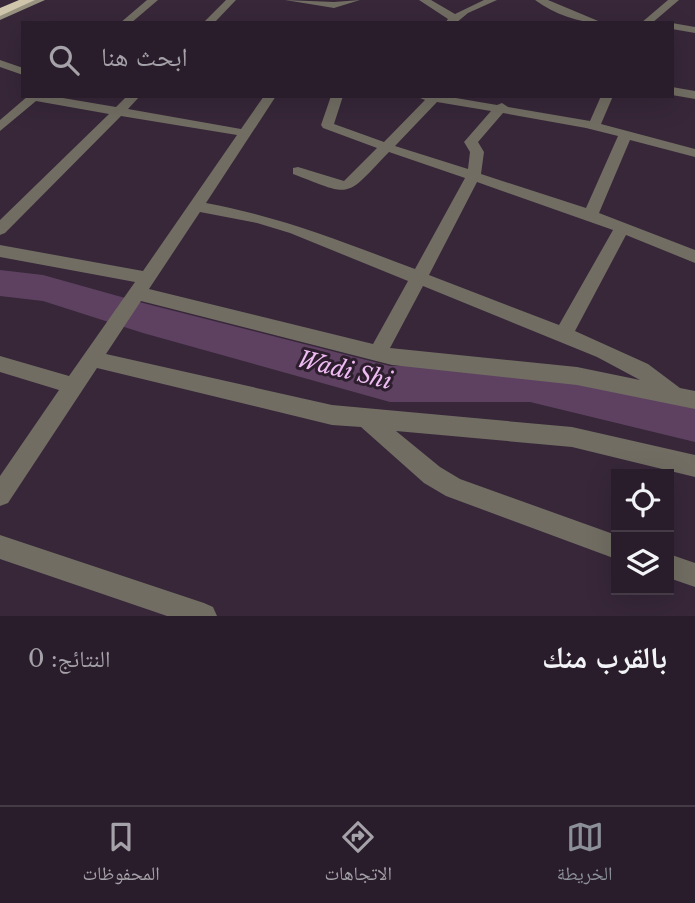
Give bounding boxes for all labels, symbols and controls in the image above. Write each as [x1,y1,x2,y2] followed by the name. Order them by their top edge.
[21,21,674,98] search box
[45,41,83,79] icon: search
[101,41,188,73] text: ابحث هنا
[295,345,395,395] water label: Wadi Shi
[611,469,674,595] map controls
[611,469,674,532] button: locate
[611,532,674,595] button: layers
[542,639,667,676] text: بالقرب منك
[28,645,110,673] text: النتائج: 0
[82,818,160,892] tab: المحفوظات
[324,818,392,892] tab: الاتجاهات
[557,818,613,892] tab: الخريطة

